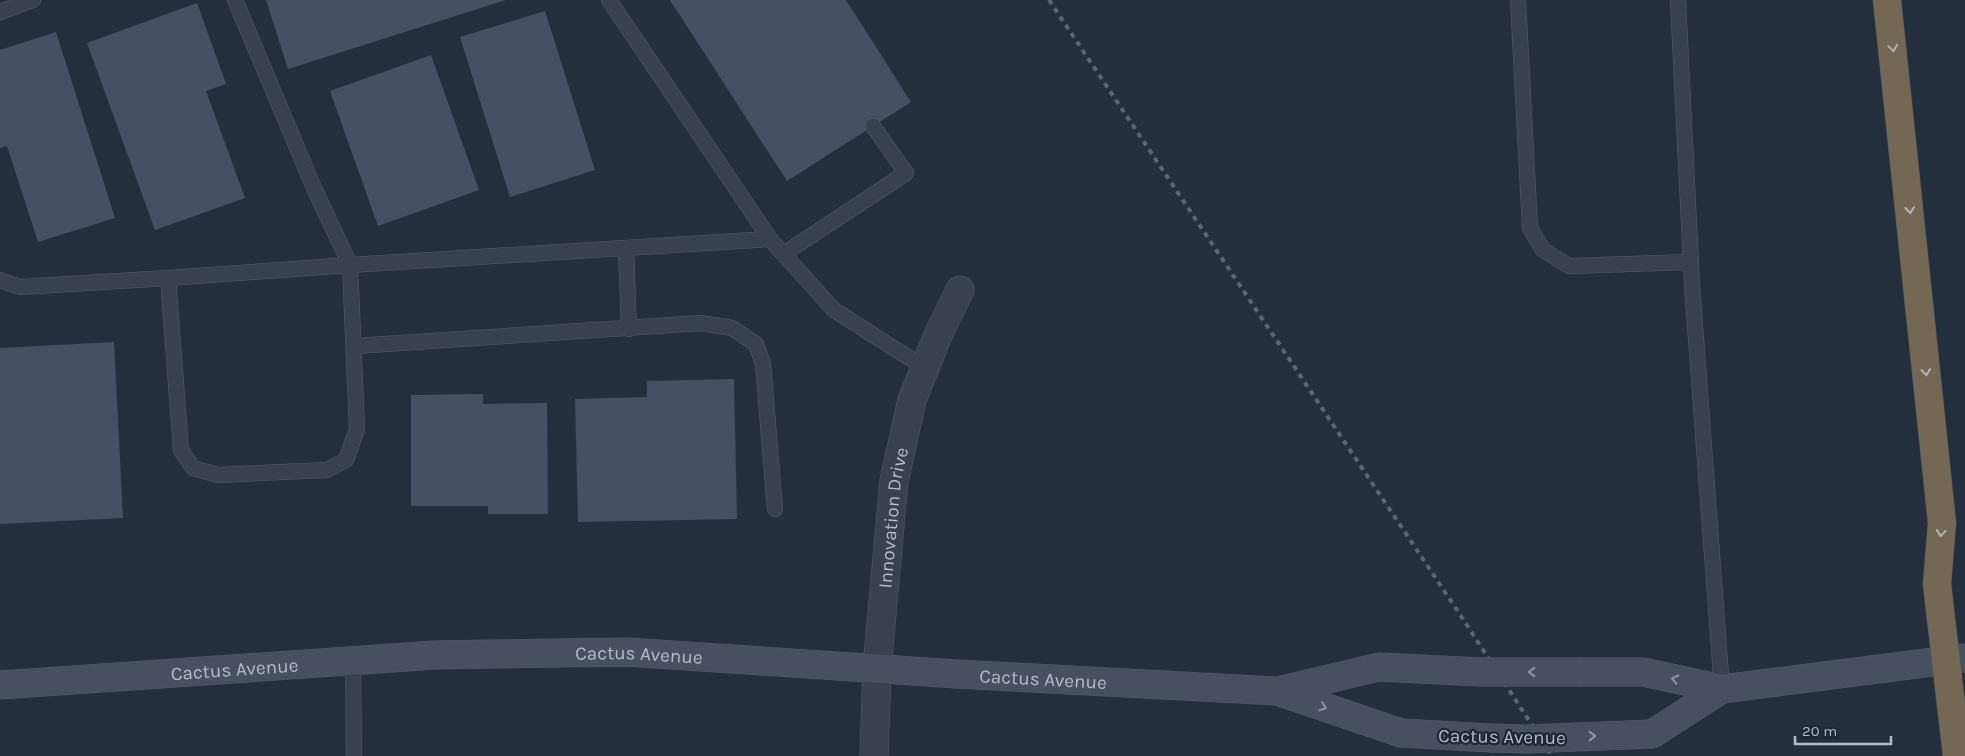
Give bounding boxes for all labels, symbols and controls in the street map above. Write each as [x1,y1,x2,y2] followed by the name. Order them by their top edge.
[1887,45,1898,53] one-way arrow
[1904,206,1915,214] one-way arrow
[1920,368,1931,376] one-way arrow
[874,445,913,590] street label: Innovation Drive
[1936,530,1947,538] one-way arrow
[575,642,703,669] street label: Cactus Avenue
[170,654,299,685] street label: Cactus Avenue
[979,665,1107,694] street label: Cactus Avenue
[1528,667,1536,677] one-way arrow
[1670,674,1679,685] one-way arrow
[1318,701,1327,711] one-way arrow
[1795,714,1891,746] scale bar
[1802,722,1837,740] text: 20 m
[1438,725,1566,749] street label: Cactus Avenue
[1588,731,1596,742] one-way arrow

